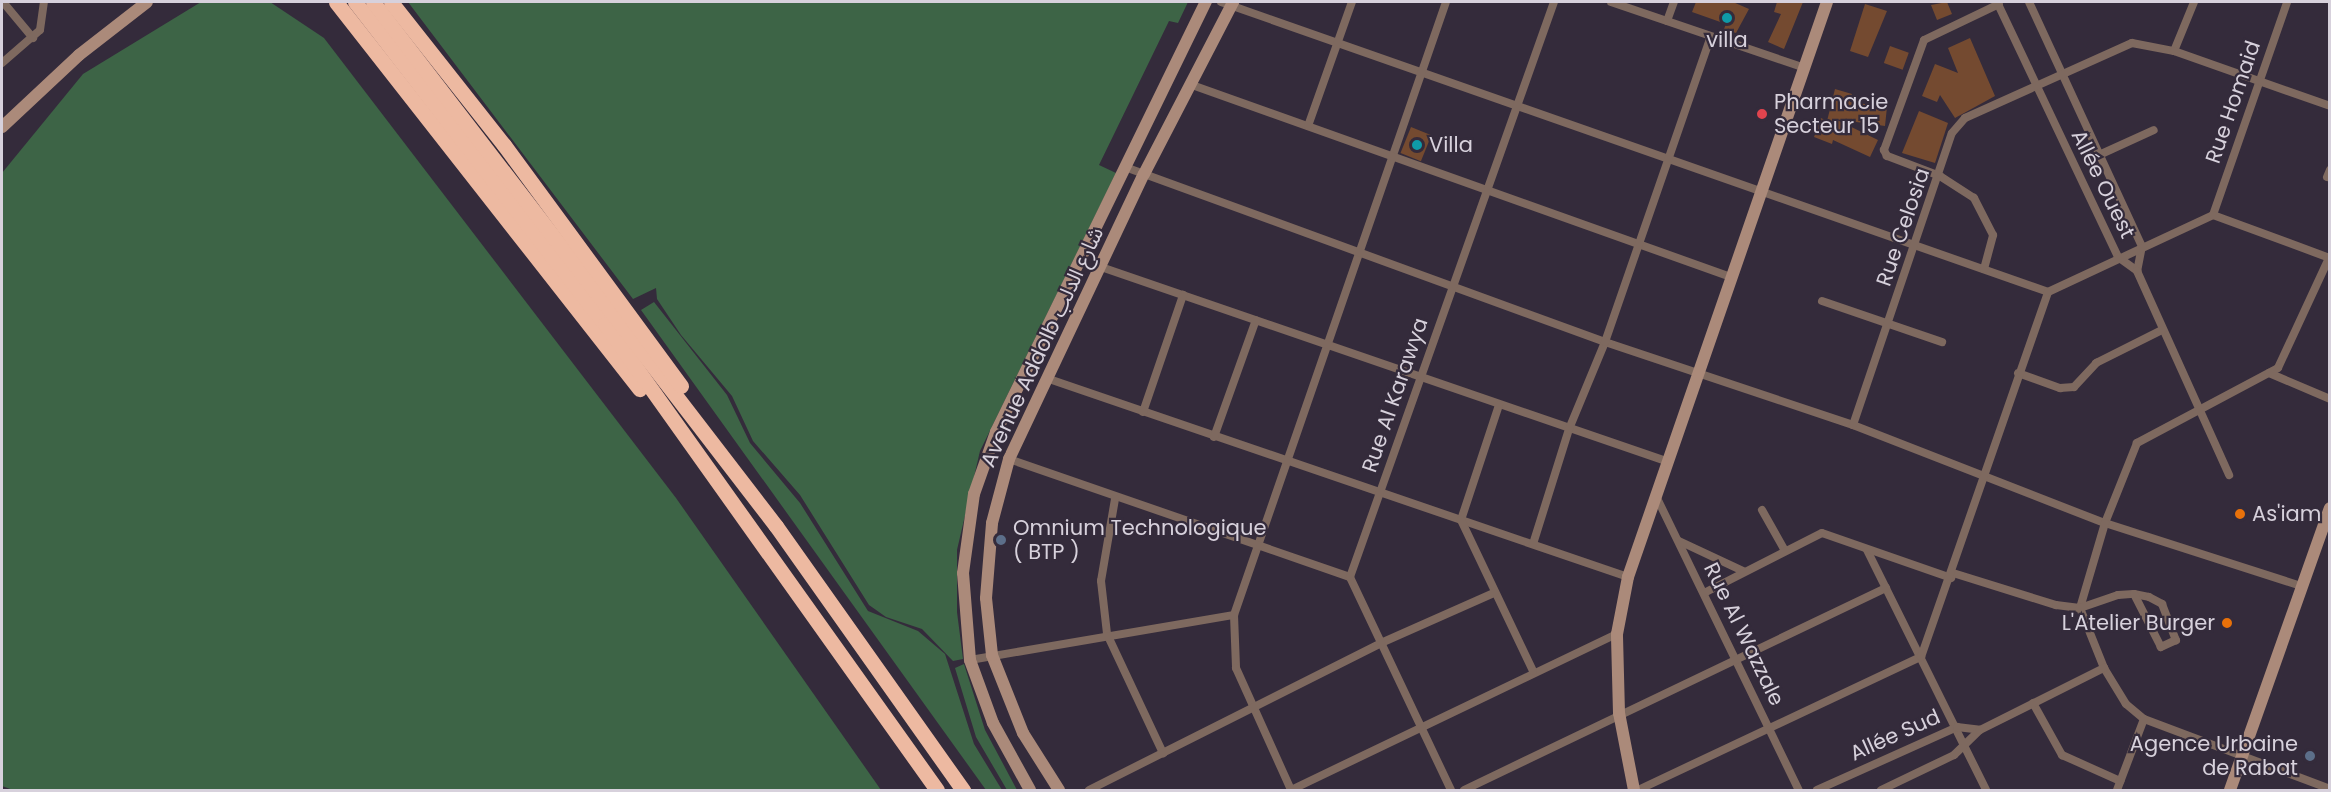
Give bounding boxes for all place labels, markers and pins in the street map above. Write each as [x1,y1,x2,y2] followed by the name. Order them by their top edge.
[1720,11,1734,25] marker: villa
[1706,27,1748,53] place label: villa
[1774,89,1888,139] place label: Pharmacie Secteur 15
[1755,107,1769,121] marker: Pharmacie Secteur 15
[1429,132,1473,158] place label: Villa
[1410,138,1424,152] marker: Villa
[2252,501,2321,527] place label: As'iam
[2233,507,2247,521] marker: As'iam
[1013,515,1266,565] place label: Omnium Technologique ( BTP )
[994,533,1008,547] marker: Omnium Technologique ( BTP )
[2062,610,2215,636] place label: L'Atelier Burger
[2220,616,2234,630] marker: L'Atelier Burger
[2130,731,2298,781] place label: Agence Urbaine de Rabat
[2303,749,2317,763] marker: Agence Urbaine de Rabat

